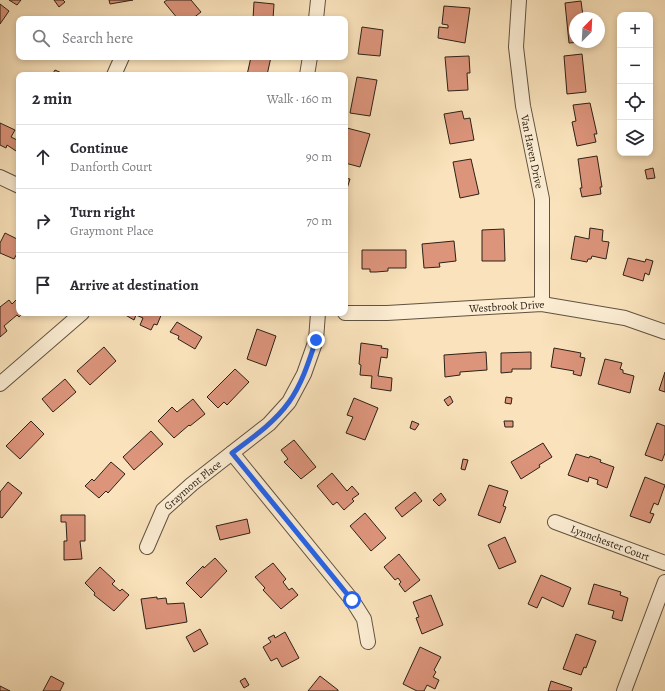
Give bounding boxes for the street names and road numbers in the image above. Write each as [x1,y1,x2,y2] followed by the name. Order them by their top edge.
[517,113,547,190] street label: Van Haven Drive
[468,297,546,316] street label: Westbrook Drive
[161,457,225,514] street label: Graymont Place
[568,522,652,565] street label: Lynnchester Court

